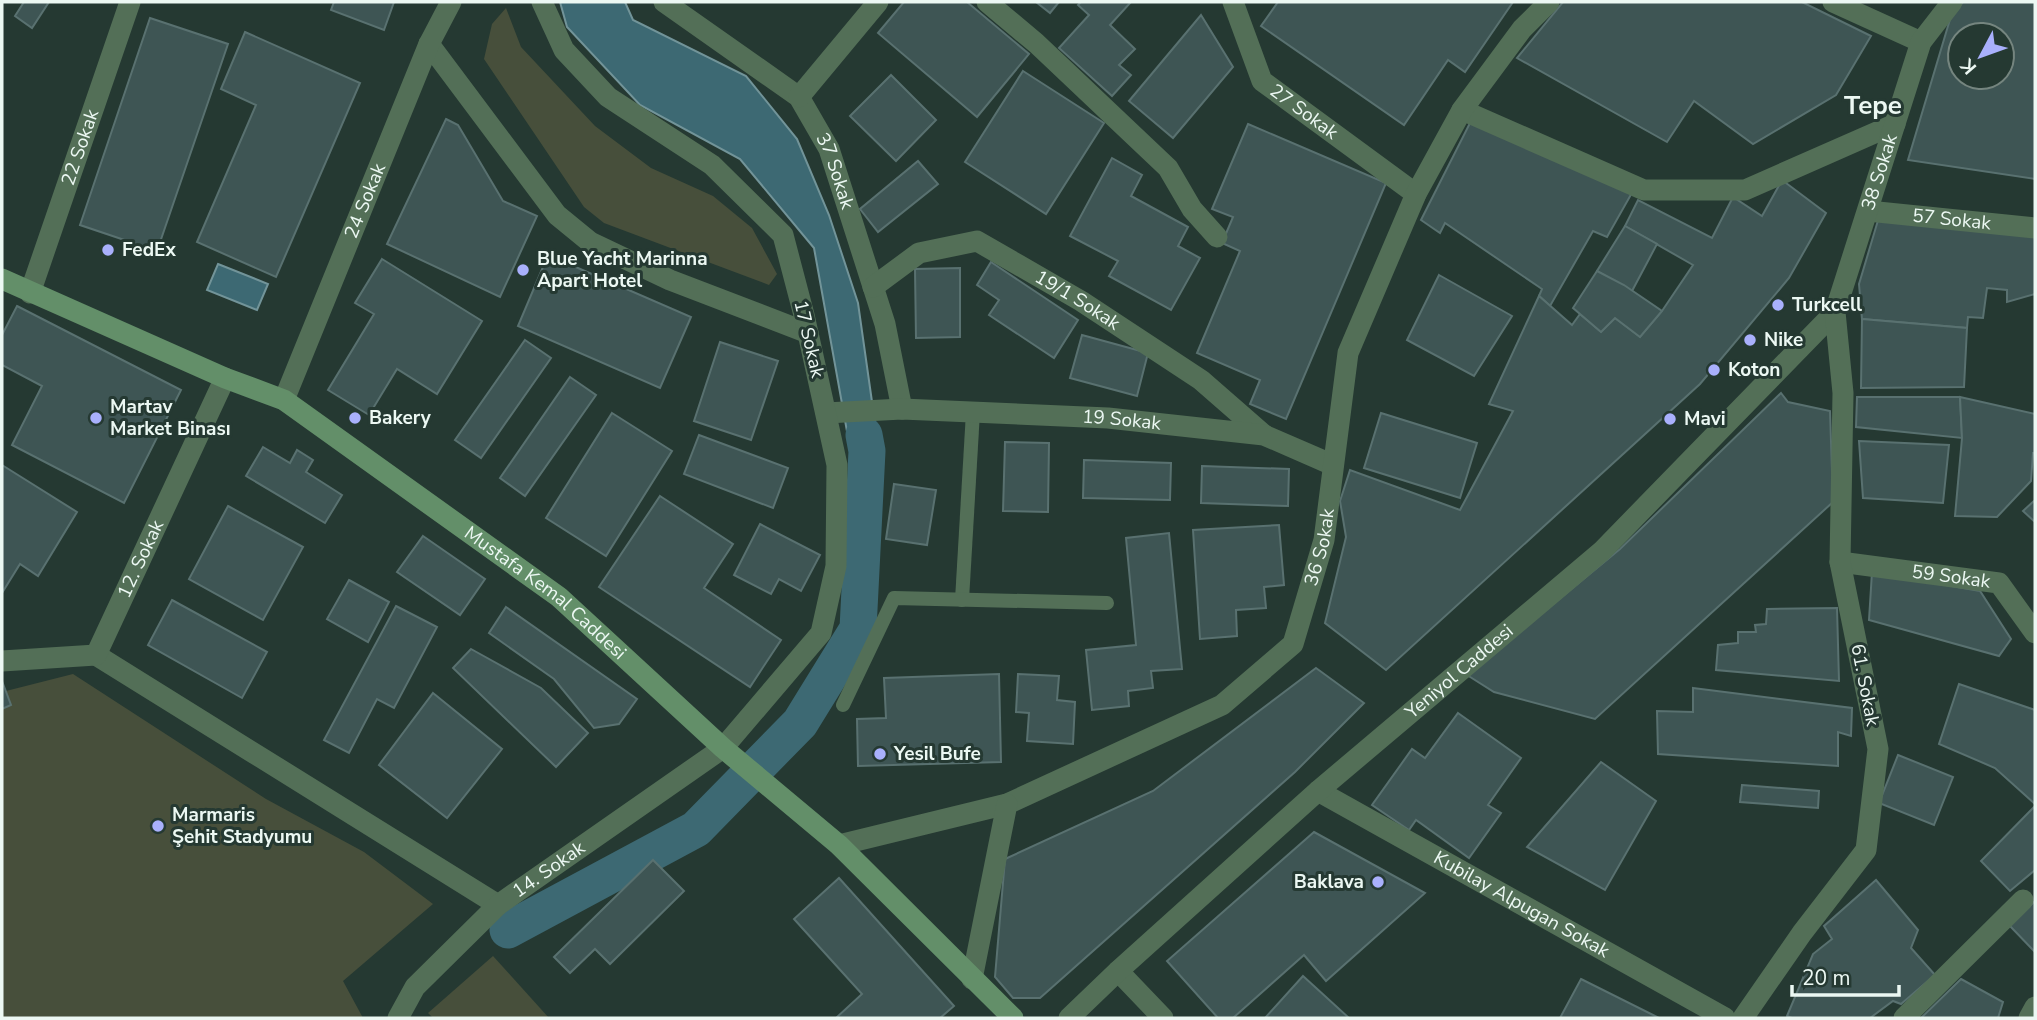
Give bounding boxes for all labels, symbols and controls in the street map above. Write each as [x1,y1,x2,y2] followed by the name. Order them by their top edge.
[1946,21,2016,91] north arrow
[1954,52,1983,80] text: K
[1264,78,1344,146] street label: 27 Sokak
[1844,88,1902,123] district label: Tepe
[55,105,105,189] street label: 22 Sokak
[809,128,861,213] street label: 37 Sokak
[1855,130,1904,214] street label: 38 Sokak
[338,159,392,242] street label: 24 Sokak
[1911,203,1993,236] street label: 57 Sokak
[122,237,176,263] place label: FedEx
[100,242,116,258] marker: FedEx
[537,246,708,294] place label: Blue Yacht Marinna Apart Hotel
[515,262,531,278] marker: Blue Yacht Marinna Apart Hotel
[1030,264,1126,337] street label: 19/1 Sokak
[1792,292,1862,318] place label: Turkcell
[1770,297,1786,313] marker: Turkcell
[787,298,831,381] street label: 17 Sokak
[1764,327,1803,353] place label: Nike
[1742,332,1758,348] marker: Nike
[1728,357,1780,383] place label: Koton
[1706,362,1722,378] marker: Koton
[110,394,231,442] place label: Martav Market Binası
[1082,404,1163,437] street label: 19 Sokak
[369,405,432,431] place label: Bakery
[1684,406,1726,432] place label: Mavi
[88,410,104,426] marker: Martav Market Binası
[347,410,363,426] marker: Bakery
[1662,411,1678,427] marker: Mavi
[1298,506,1341,589] street label: 36 Sokak
[111,515,170,602] street label: 12. Sokak
[459,520,632,666] street label: Mustafa Kemal Caddesi
[1910,559,1992,595] street label: 59 Sokak
[1399,618,1519,725] street label: Yeniyol Caddesi
[1844,642,1886,729] street label: 61. Sokak
[893,741,981,767] place label: Yesil Bufe
[872,746,888,762] marker: Yesil Bufe
[172,802,312,850] place label: Marmaris Şehit Stadyumu
[150,818,166,834] marker: Marmaris Şehit Stadyumu
[507,835,591,904] street label: 14. Sokak
[1429,845,1615,964] street label: Kubilay Alpugan Sokak
[1294,869,1364,895] place label: Baklava
[1370,874,1386,890] marker: Baklava
[1792,954,1899,998] scale bar
[1802,964,1851,992] text: 20 m

